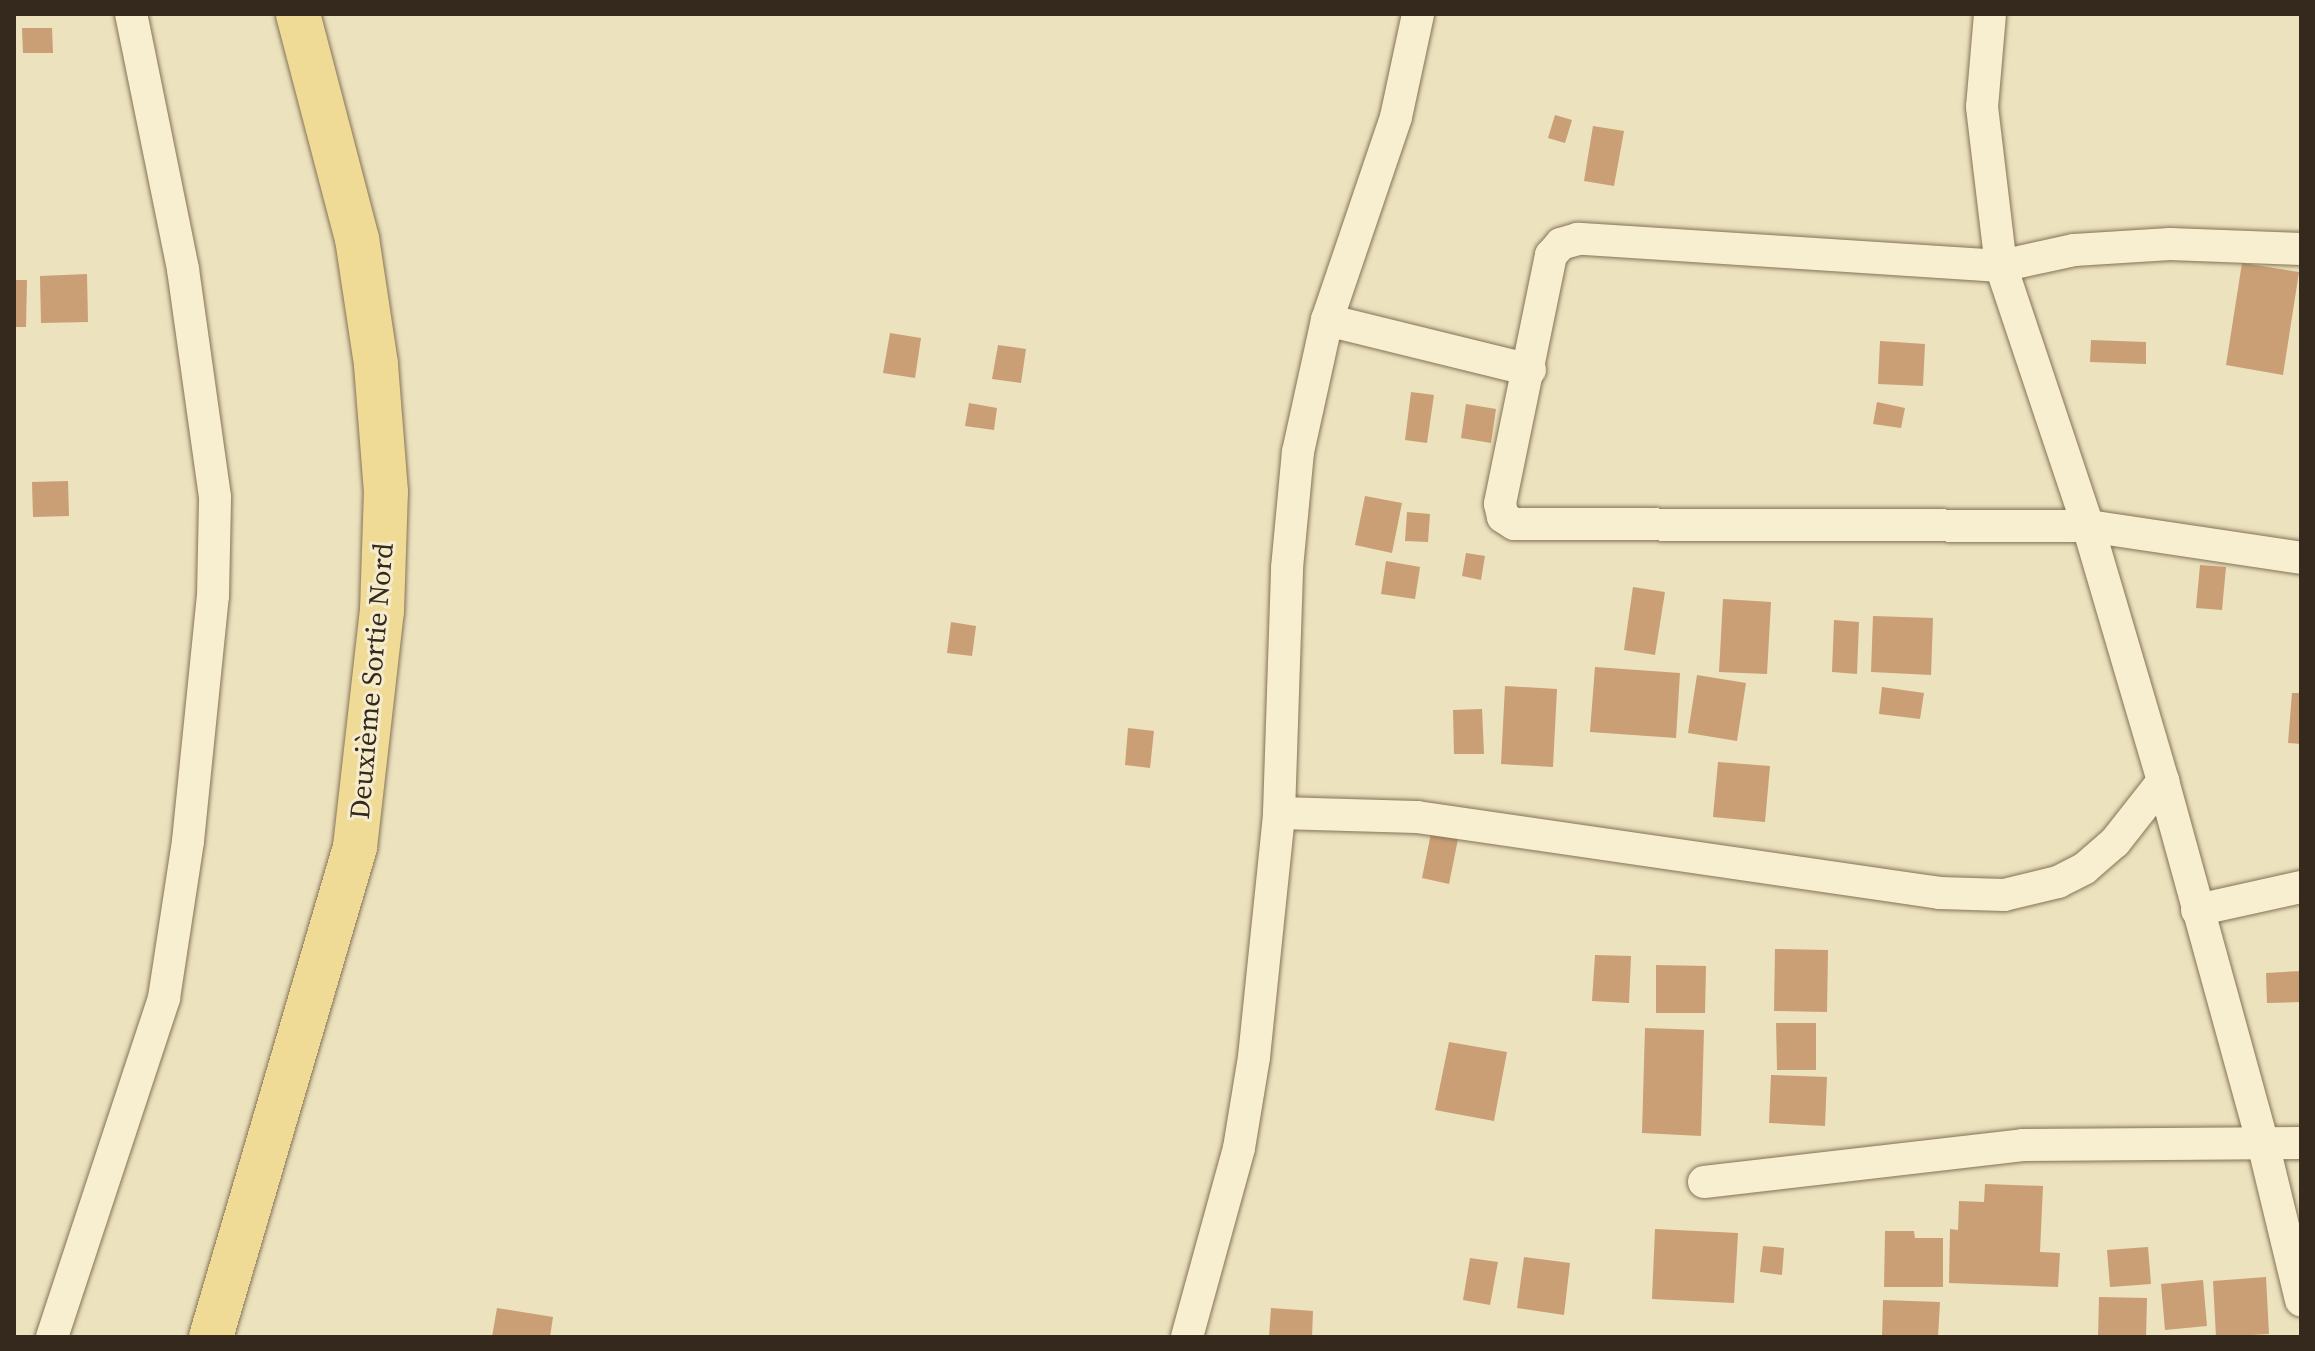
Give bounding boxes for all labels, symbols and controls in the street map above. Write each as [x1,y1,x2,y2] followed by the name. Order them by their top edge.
[342,541,400,821] street label: Deuxième Sortie Nord

